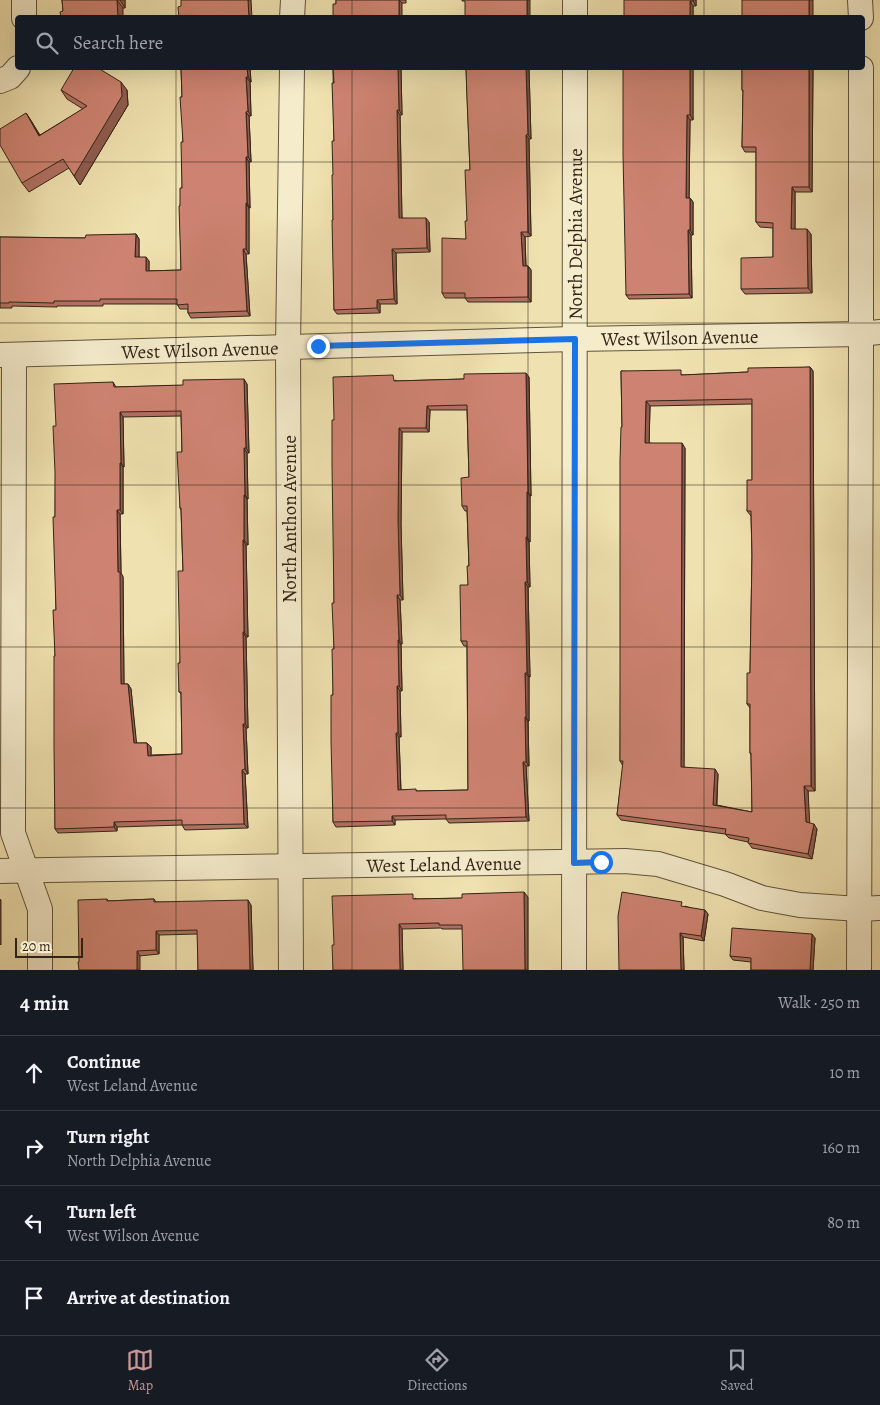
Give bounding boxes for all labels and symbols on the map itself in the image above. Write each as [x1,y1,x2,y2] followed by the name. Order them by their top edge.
[563,148,589,320] street label: North Delphia Avenue
[600,324,759,353] street label: West Wilson Avenue
[120,335,279,366] street label: West Wilson Avenue
[307,335,330,358] route end
[277,435,303,603] street label: North Anthon Avenue
[365,851,522,879] street label: West Leland Avenue
[590,851,613,874] route start
[15,935,82,958] scale bar

